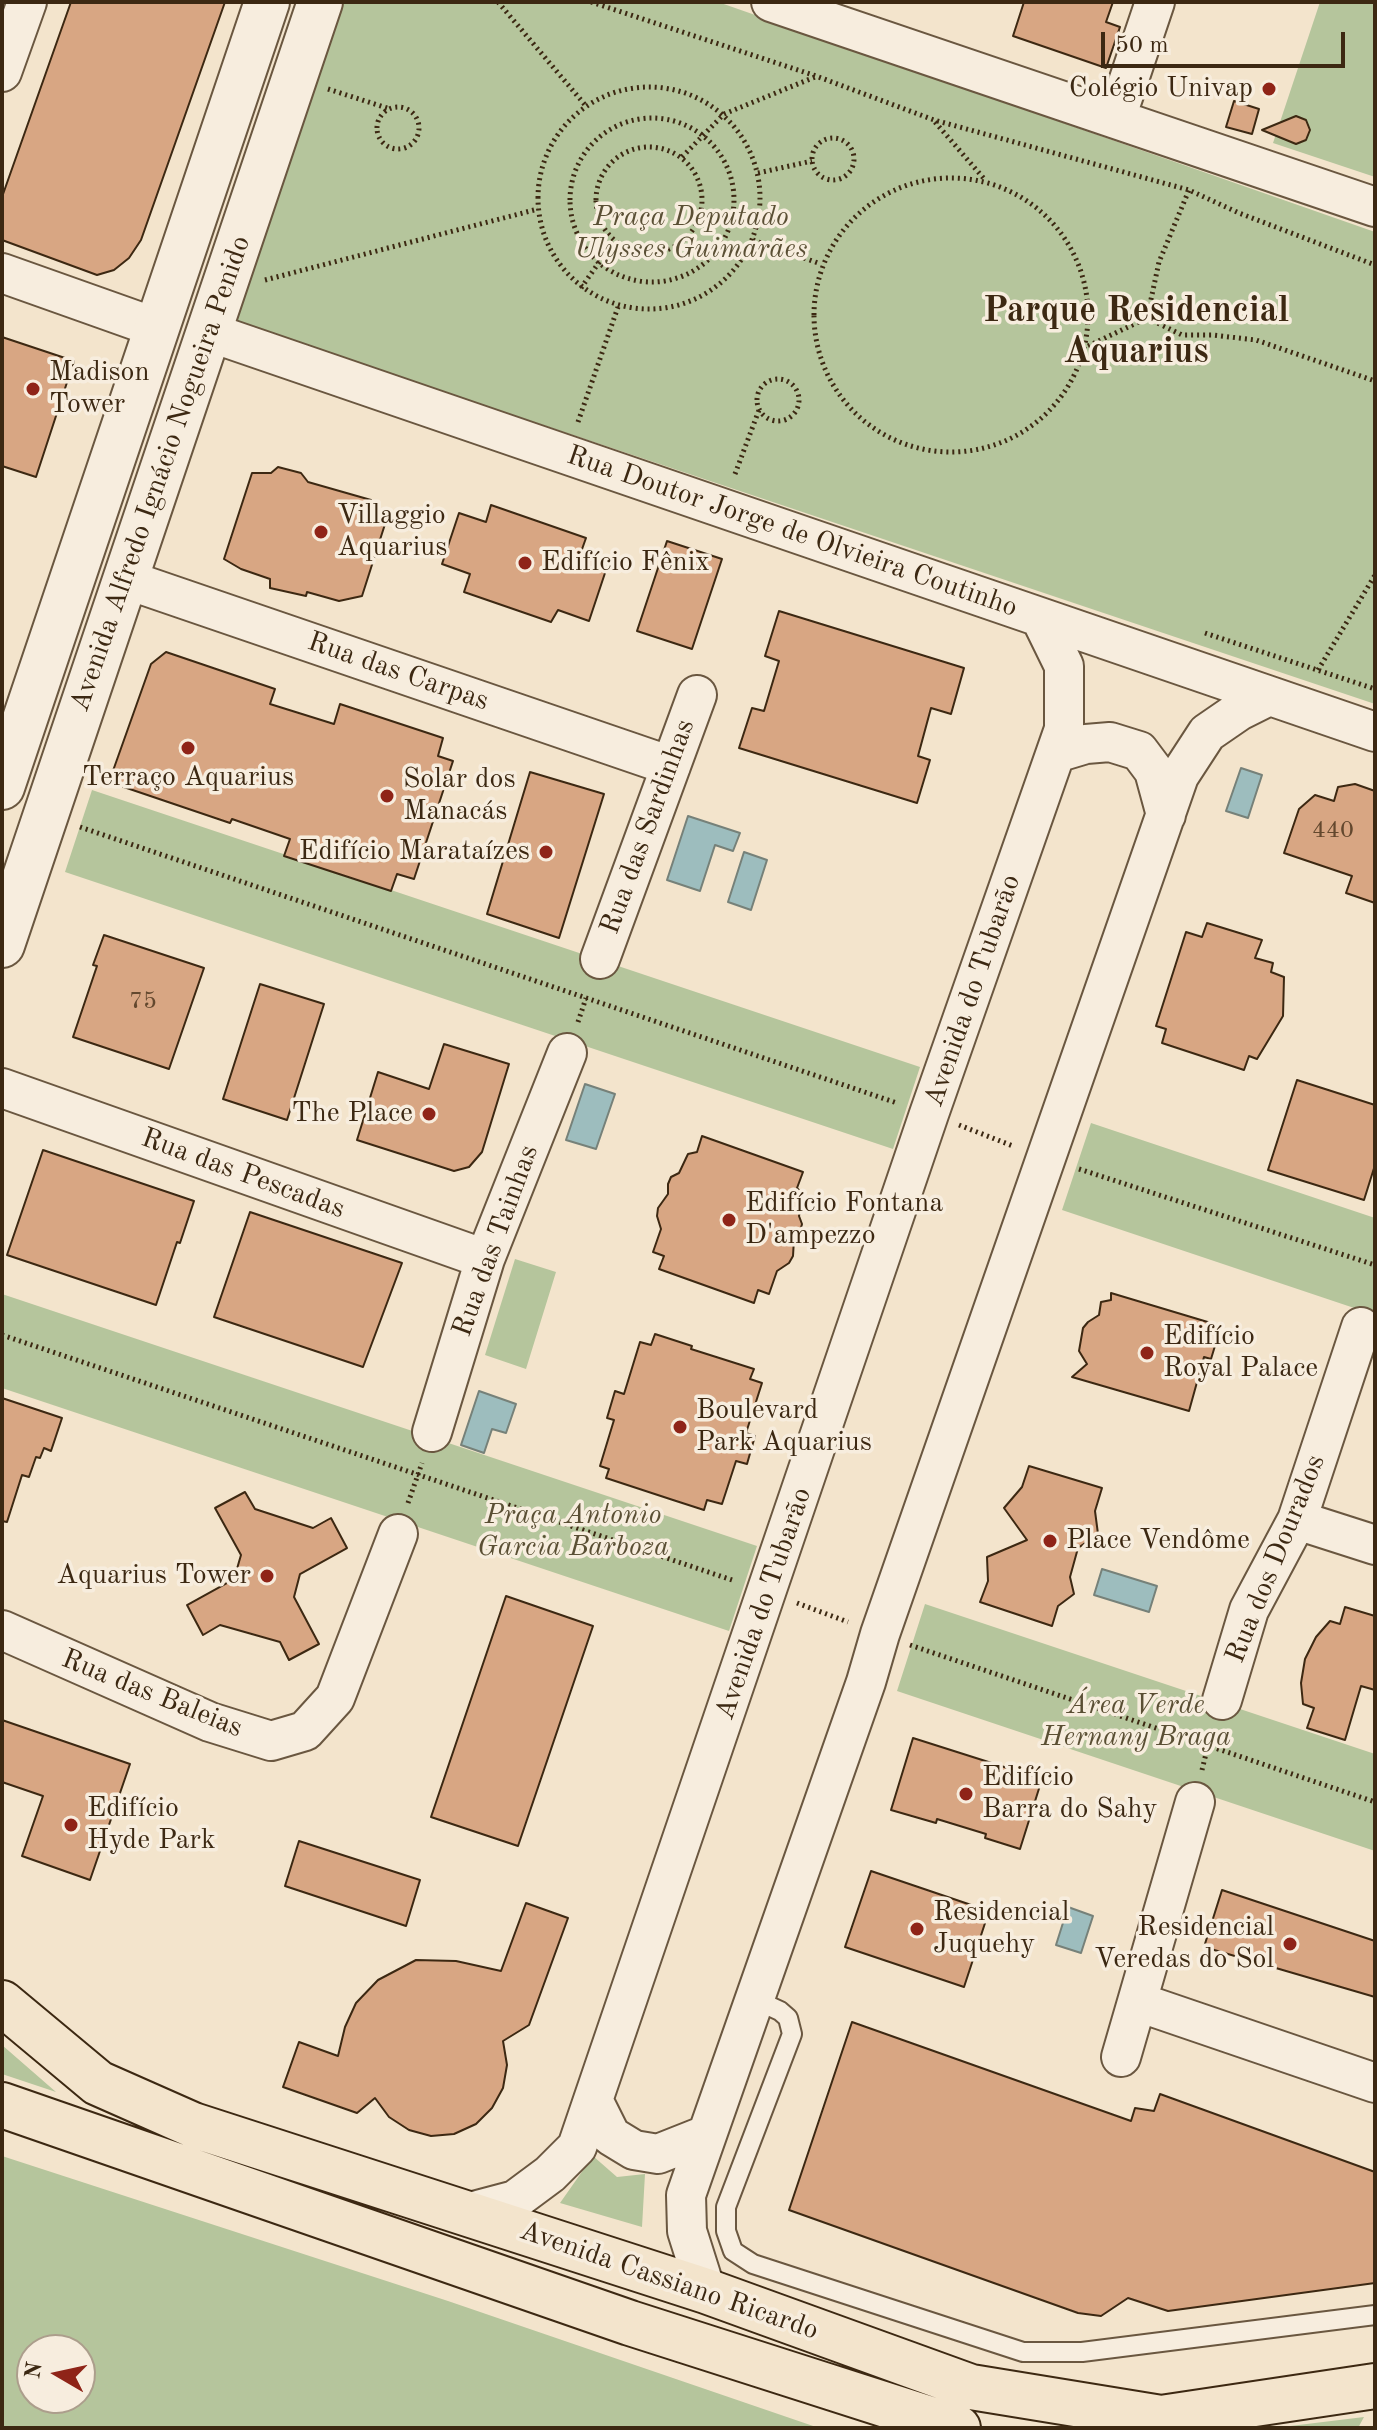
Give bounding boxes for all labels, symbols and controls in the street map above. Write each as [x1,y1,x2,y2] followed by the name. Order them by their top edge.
[1105,16,1349,66] scale bar
[1115,34,1169,58] text: 50 m
[1069,72,1253,106] place label: Colégio Univap
[1260,80,1278,98] marker: Colégio Univap
[575,201,807,267] park label: Praça Deputado Ulysses Guimarães
[64,232,258,716] street label: Avenida Alfredo Ignácio Nogueira Penido
[983,290,1289,375] district label: Parque Residencial Aquarius
[49,356,150,422] place label: Madison Tower
[24,380,42,398] marker: Madison Tower
[562,439,1022,625] street label: Rua Doutor Jorge de Olvieira Coutinho
[337,499,447,565] place label: Villaggio Aquarius
[312,523,330,541] marker: Villaggio Aquarius
[541,546,710,580] place label: Edifício Fênix
[516,554,534,572] marker: Edifício Fênix
[303,625,493,719] street label: Rua das Carpas
[594,715,702,939] street label: Rua das Sardinhas
[179,739,197,757] marker: Terraço Aquarius
[82,761,294,795] place label: Terraço Aquarius
[403,763,516,829] place label: Solar dos Manacás
[378,787,396,805] marker: Solar dos Manacás
[1312,817,1354,845] house number: 440
[299,835,530,869] place label: Edifício Marataízes
[537,843,555,861] marker: Edifício Marataízes
[917,870,1029,1112] street label: Avenida do Tubarão
[129,988,157,1016] house number: 75
[292,1097,413,1131] place label: The Place
[420,1105,438,1123] marker: The Place
[137,1122,349,1226] street label: Rua das Pescadas
[446,1141,546,1341] street label: Rua das Tainhas
[745,1187,943,1253] place label: Edifício Fontana D'ampezzo
[720,1211,738,1229] marker: Edifício Fontana D'ampezzo
[1163,1320,1318,1386] place label: Edifício Royal Palace
[1138,1344,1156,1362] marker: Edifício Royal Palace
[696,1394,872,1460] place label: Boulevard Park Aquarius
[671,1418,689,1436] marker: Boulevard Park Aquarius
[1219,1450,1333,1668] street label: Rua dos Dourados
[708,1483,820,1725] street label: Avenida do Tubarão
[477,1499,669,1565] park label: Praça Antonio Garcia Barboza
[1066,1524,1250,1558] place label: Place Vendôme
[1041,1532,1059,1550] marker: Place Vendôme
[57,1559,251,1593] place label: Aquarius Tower
[258,1567,276,1585] marker: Aquarius Tower
[57,1642,247,1746] street label: Rua das Baleias
[1041,1689,1231,1755] park label: Área Verde Hernany Braga
[982,1761,1157,1827] place label: Edifício Barra do Sahy
[957,1785,975,1803] marker: Edifício Barra do Sahy
[87,1792,216,1858] place label: Edifício Hyde Park
[62,1816,80,1834] marker: Edifício Hyde Park
[933,1896,1069,1962] place label: Residencial Juquehy
[1094,1911,1274,1977] place label: Residencial Veredas do Sol
[908,1920,926,1938] marker: Residencial Juquehy
[1281,1935,1299,1953] marker: Residencial Veredas do Sol
[515,2214,823,2348] street label: Avenida Cassiano Ricardo
[16,2334,96,2414] north arrow
[22,2361,46,2381] text: N

